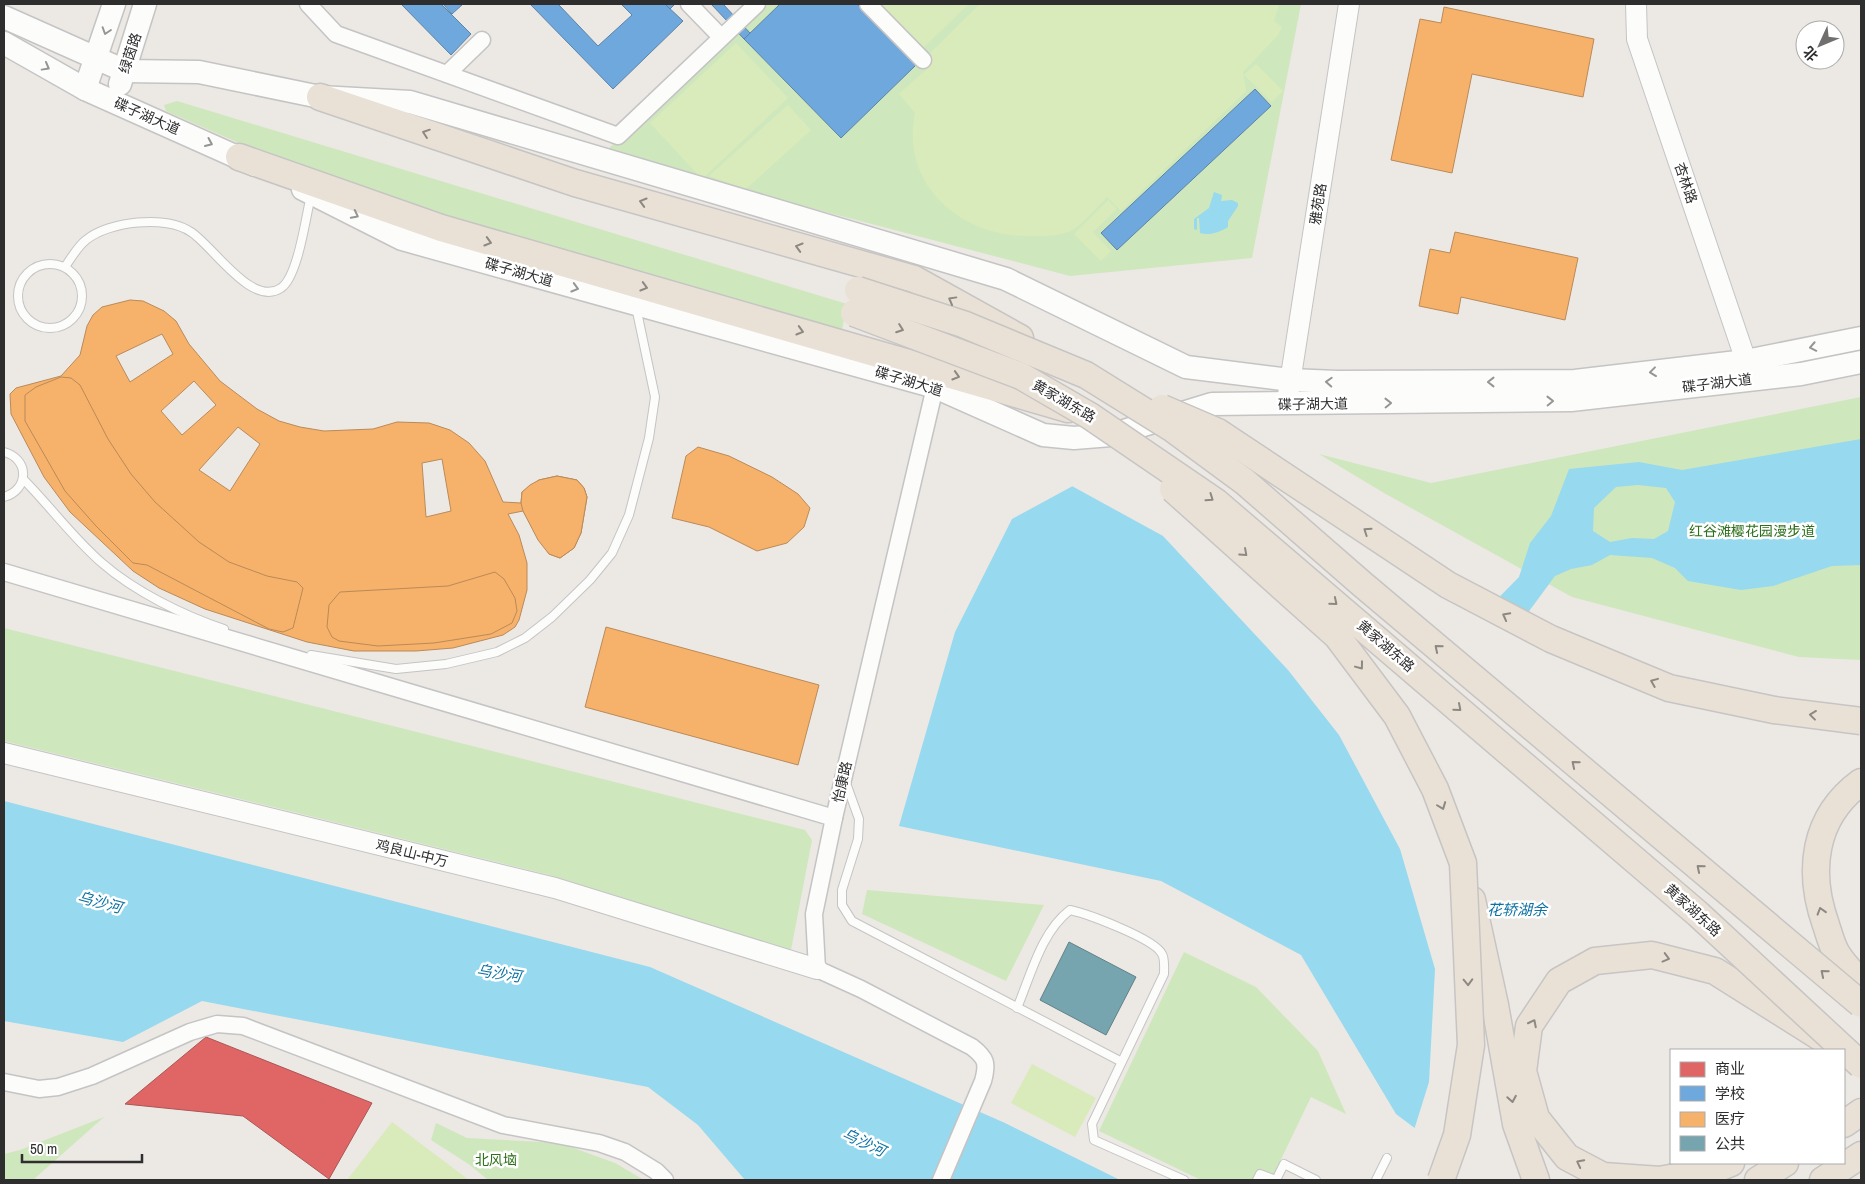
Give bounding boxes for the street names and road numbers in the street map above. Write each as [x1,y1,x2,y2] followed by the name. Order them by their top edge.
[115,30,145,76] street label: 绿茵路
[111,94,183,138] street label: 碟子湖大道
[1671,160,1701,206] street label: 杏林路
[1306,182,1330,226] street label: 雅苑路
[483,254,555,290] street label: 碟子湖大道
[873,362,945,400] street label: 碟子湖大道
[1681,370,1753,396] street label: 碟子湖大道
[1029,376,1099,426] street label: 黄家湖东路
[1278,394,1348,414] street label: 碟子湖大道
[1354,616,1418,676] street label: 黄家湖东路
[829,760,855,804] street label: 怡康路
[374,835,450,871] street label: 鸡良山-中万
[1661,880,1725,940] street label: 黄家湖东路

